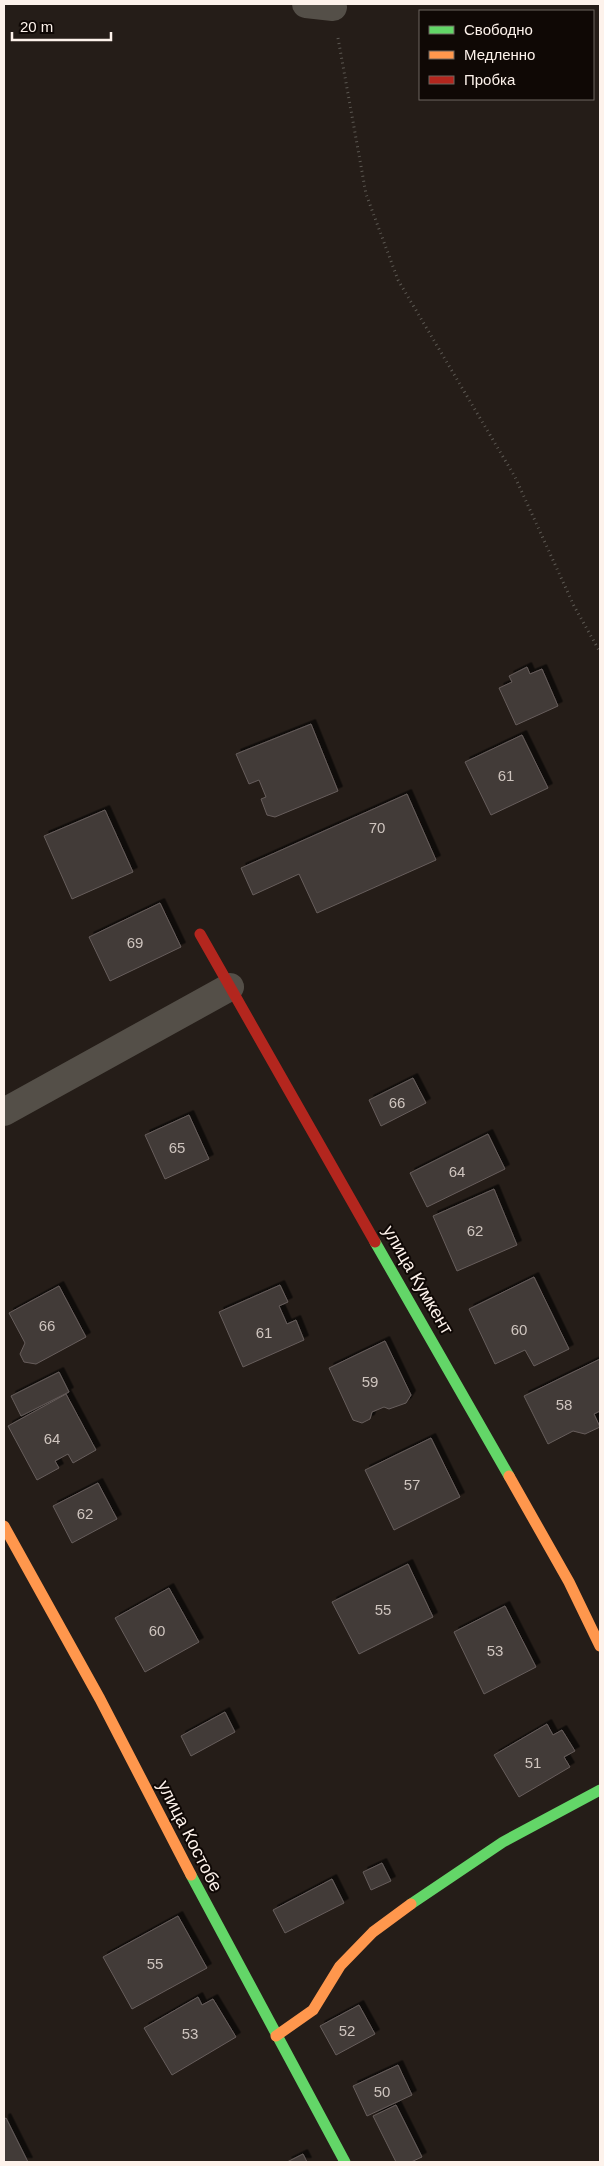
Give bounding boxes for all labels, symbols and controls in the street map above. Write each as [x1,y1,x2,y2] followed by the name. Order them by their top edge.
[12,10,111,42] scale bar
[419,10,594,100] legend
[20,18,53,35] text: 20 m
[464,21,533,38] text: Свободно
[464,46,535,63] text: Медленно
[464,71,516,88] text: Пробка
[498,767,514,784] house number: 61
[369,819,385,836] house number: 70
[127,934,143,951] house number: 69
[389,1094,405,1111] house number: 66
[169,1139,185,1156] house number: 65
[449,1163,465,1180] house number: 64
[379,1222,457,1338] street label: улица Кумкент
[467,1222,483,1239] house number: 62
[39,1317,55,1334] house number: 66
[511,1321,527,1338] house number: 60
[256,1324,272,1341] house number: 61
[362,1373,378,1390] house number: 59
[556,1396,572,1413] house number: 58
[44,1430,60,1447] house number: 64
[404,1476,420,1493] house number: 57
[77,1505,93,1522] house number: 62
[375,1601,391,1618] house number: 55
[149,1622,165,1639] house number: 60
[487,1642,503,1659] house number: 53
[525,1754,541,1771] house number: 51
[153,1777,227,1895] street label: улица Костобе
[147,1955,163,1972] house number: 55
[339,2022,355,2039] house number: 52
[182,2025,198,2042] house number: 53
[374,2083,390,2100] house number: 50

